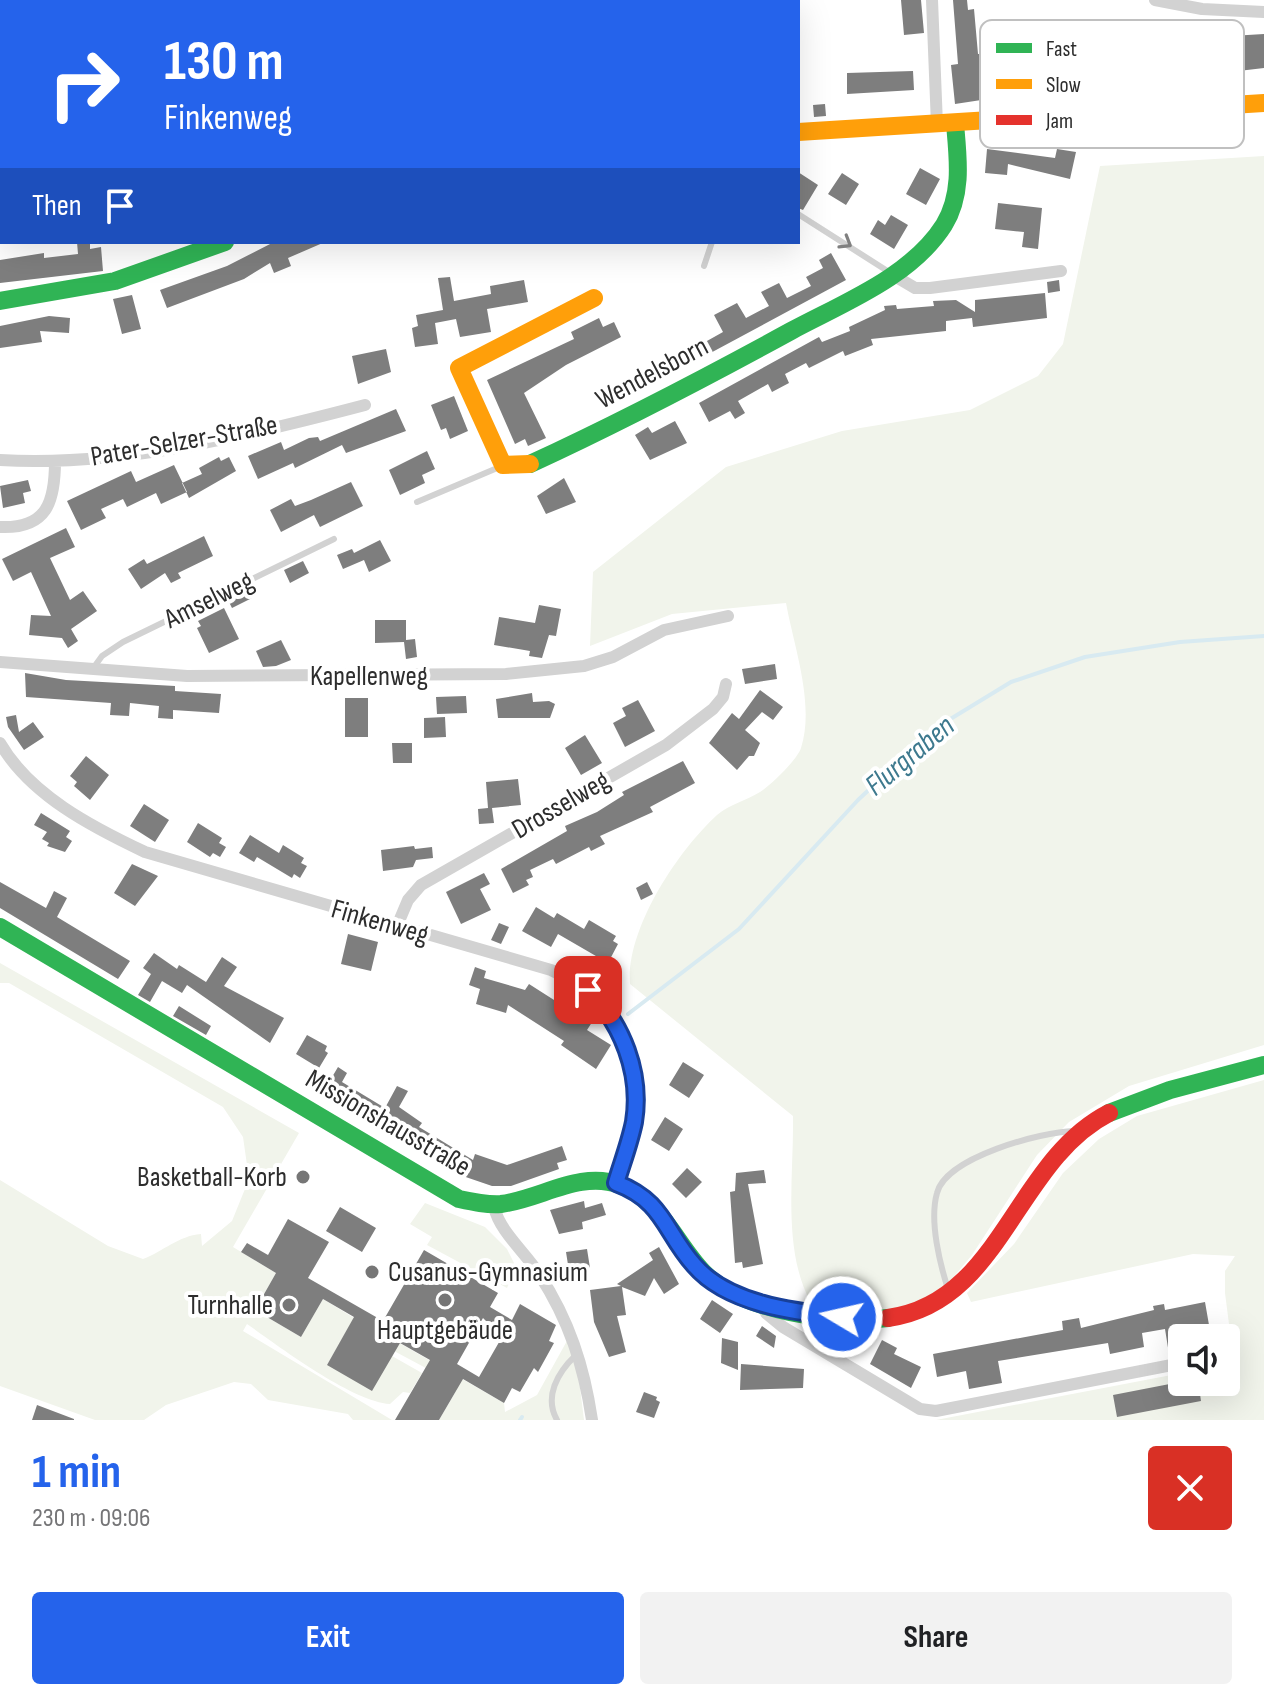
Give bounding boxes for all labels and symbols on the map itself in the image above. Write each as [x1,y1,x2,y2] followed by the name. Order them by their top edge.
[980,20,1244,148] legend
[1046,36,1077,63] text: Fast
[1046,72,1081,99] text: Slow
[1045,108,1073,135] text: Jam
[837,233,852,249] one-way arrow
[590,330,714,416] street label: Wendelsborn
[88,408,280,474] street label: Pater-Selzer-Straße
[158,564,259,636] street label: Amselweg
[310,660,428,693] street label: Kapellenweg
[858,708,962,804] water label: Flurgraben
[506,764,616,846] street label: Drosselweg
[328,892,432,952] street label: Finkenweg
[554,956,622,1024] pin
[300,1063,476,1183] street label: Missionshausstraße
[137,1161,287,1194] place label: Basketball-Korb
[294,1168,312,1186] marker: Basketball-Korb
[388,1256,588,1289] place label: Cusanus-Gymnasium
[363,1263,381,1281] marker: Cusanus-Gymnasium
[800,1275,884,1359] position arrow
[187,1289,273,1322] place label: Turnhalle
[436,1291,454,1309] marker: Hauptgebäude
[280,1296,298,1314] marker: Turnhalle
[377,1314,513,1347] place label: Hauptgebäude

